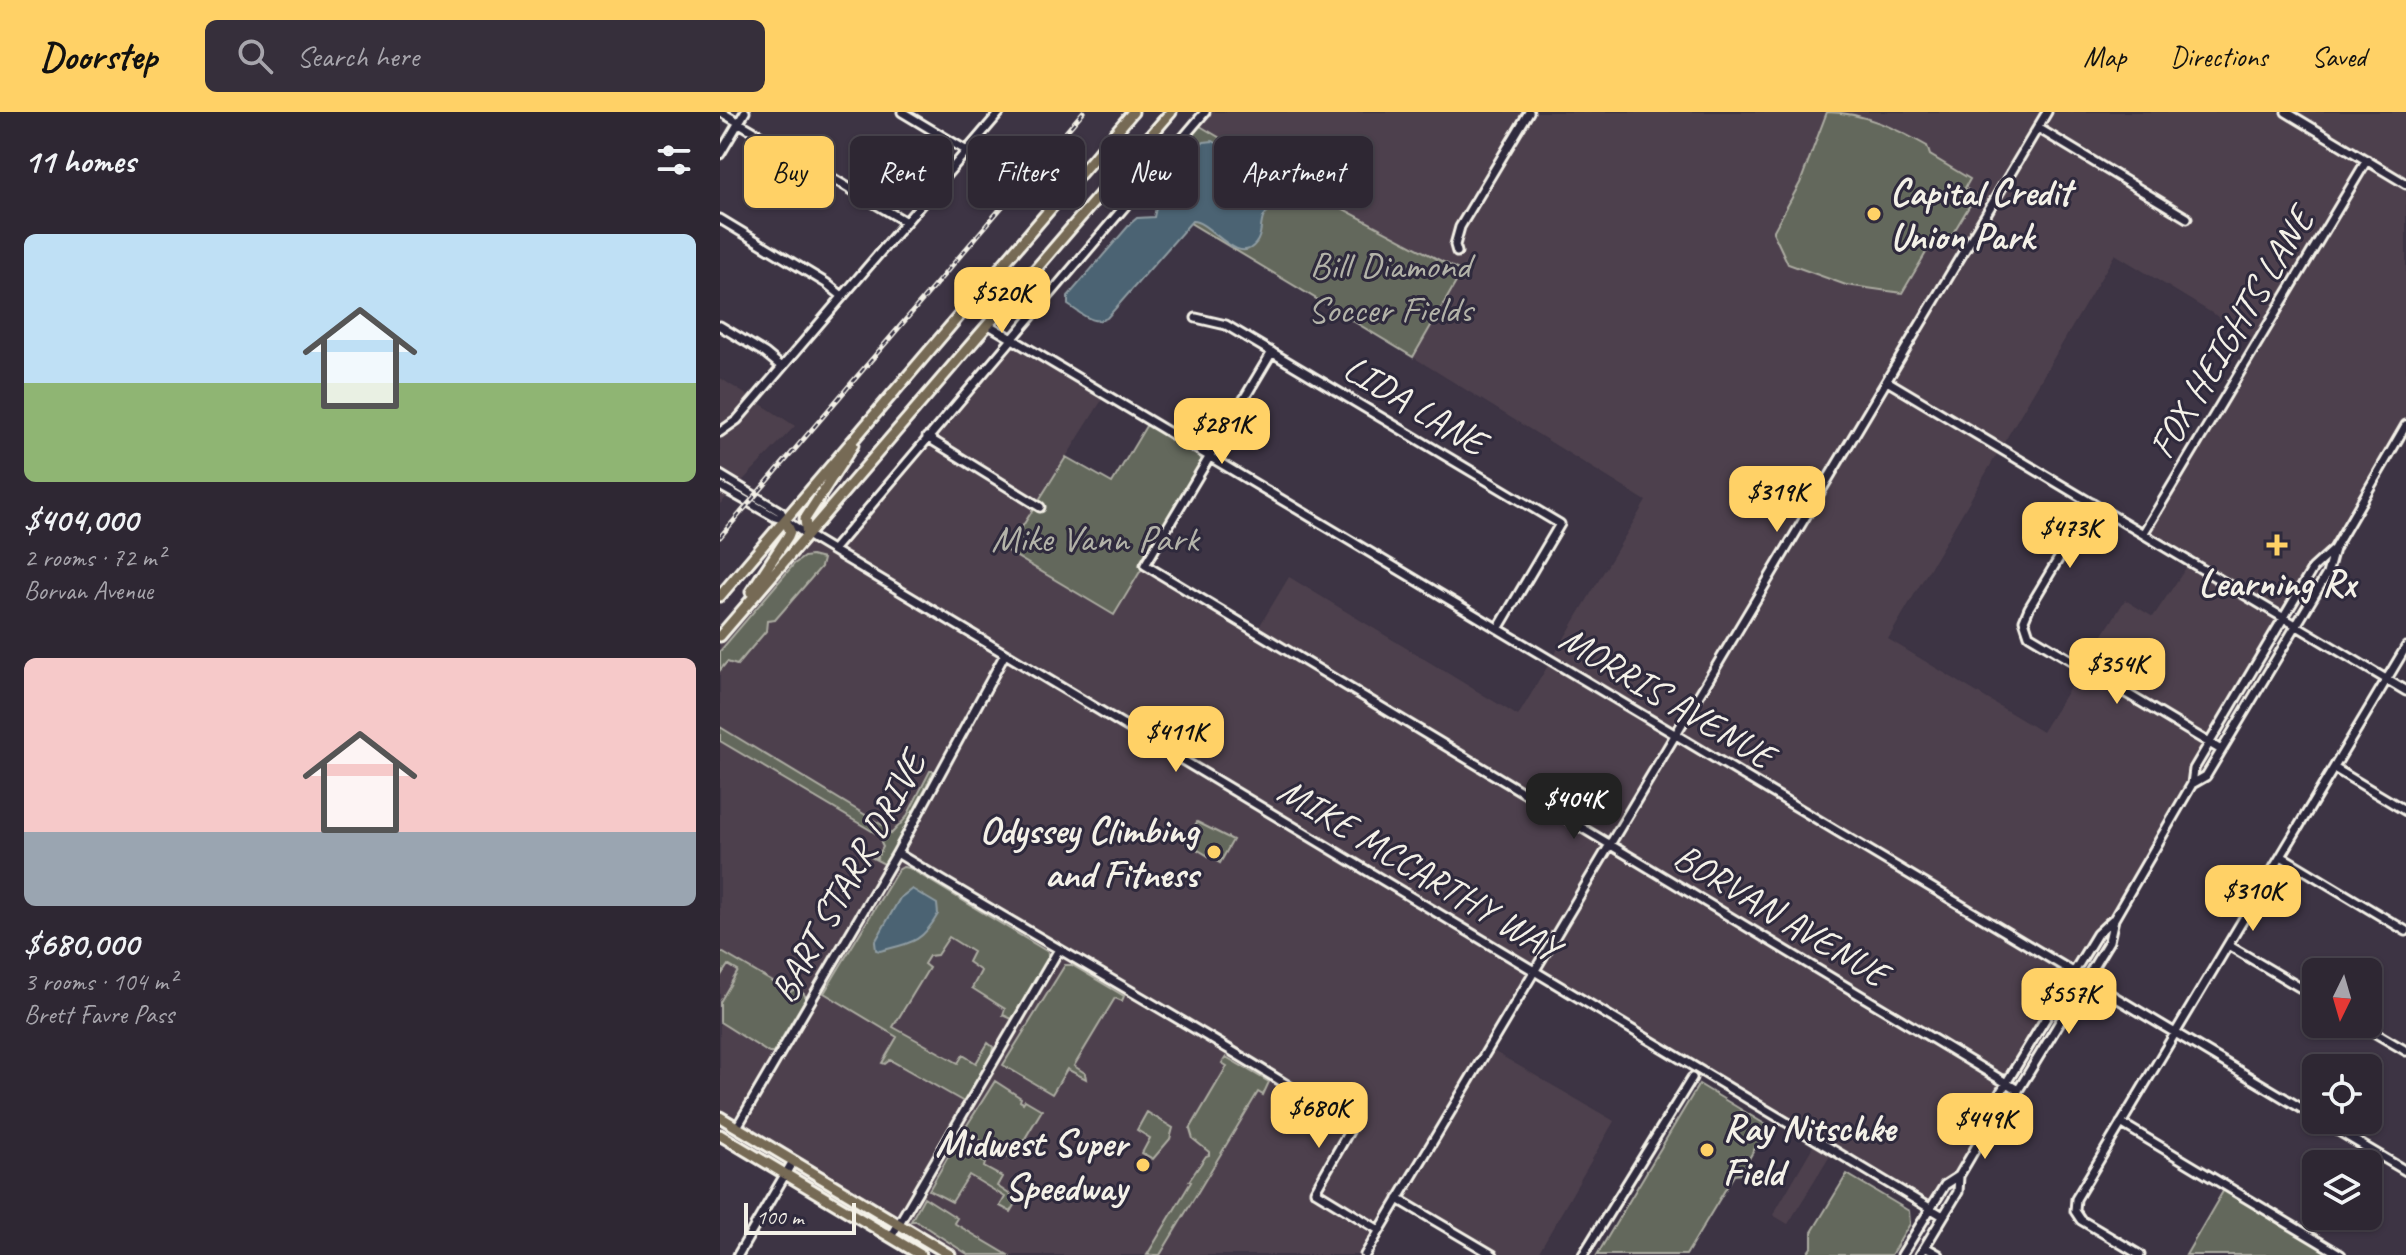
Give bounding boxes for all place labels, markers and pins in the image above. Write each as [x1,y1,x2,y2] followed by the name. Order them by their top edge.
[1890,169,2077,260] place label: Capital Credit Union Park
[1865,205,1883,223] marker: Capital Credit Union Park
[946,267,1058,335] pin: $520K
[1166,398,1278,466] pin: $281K
[1721,466,1833,534] pin: $319K
[2014,502,2126,570] pin: $473K
[2266,534,2288,556] marker: Learning Rx
[2198,560,2359,607] place label: Learning Rx
[2061,638,2173,706] pin: $354K
[1120,706,1232,774] pin: $411K
[1518,773,1630,841] pin: $404K
[980,807,1202,898] place label: Odyssey Climbing and Fitness
[1205,843,1223,861] marker: Odyssey Climbing and Fitness
[2197,865,2309,933] pin: $310K
[2013,968,2125,1036] pin: $557K
[1263,1082,1375,1150] pin: $680K
[1929,1093,2041,1161] pin: $449K
[1723,1105,1898,1196] place label: Ray Nitschke Field
[935,1120,1131,1211] place label: Midwest Super Speedway
[1698,1141,1716,1159] marker: Ray Nitschke Field
[1134,1156,1152,1174] marker: Midwest Super Speedway

